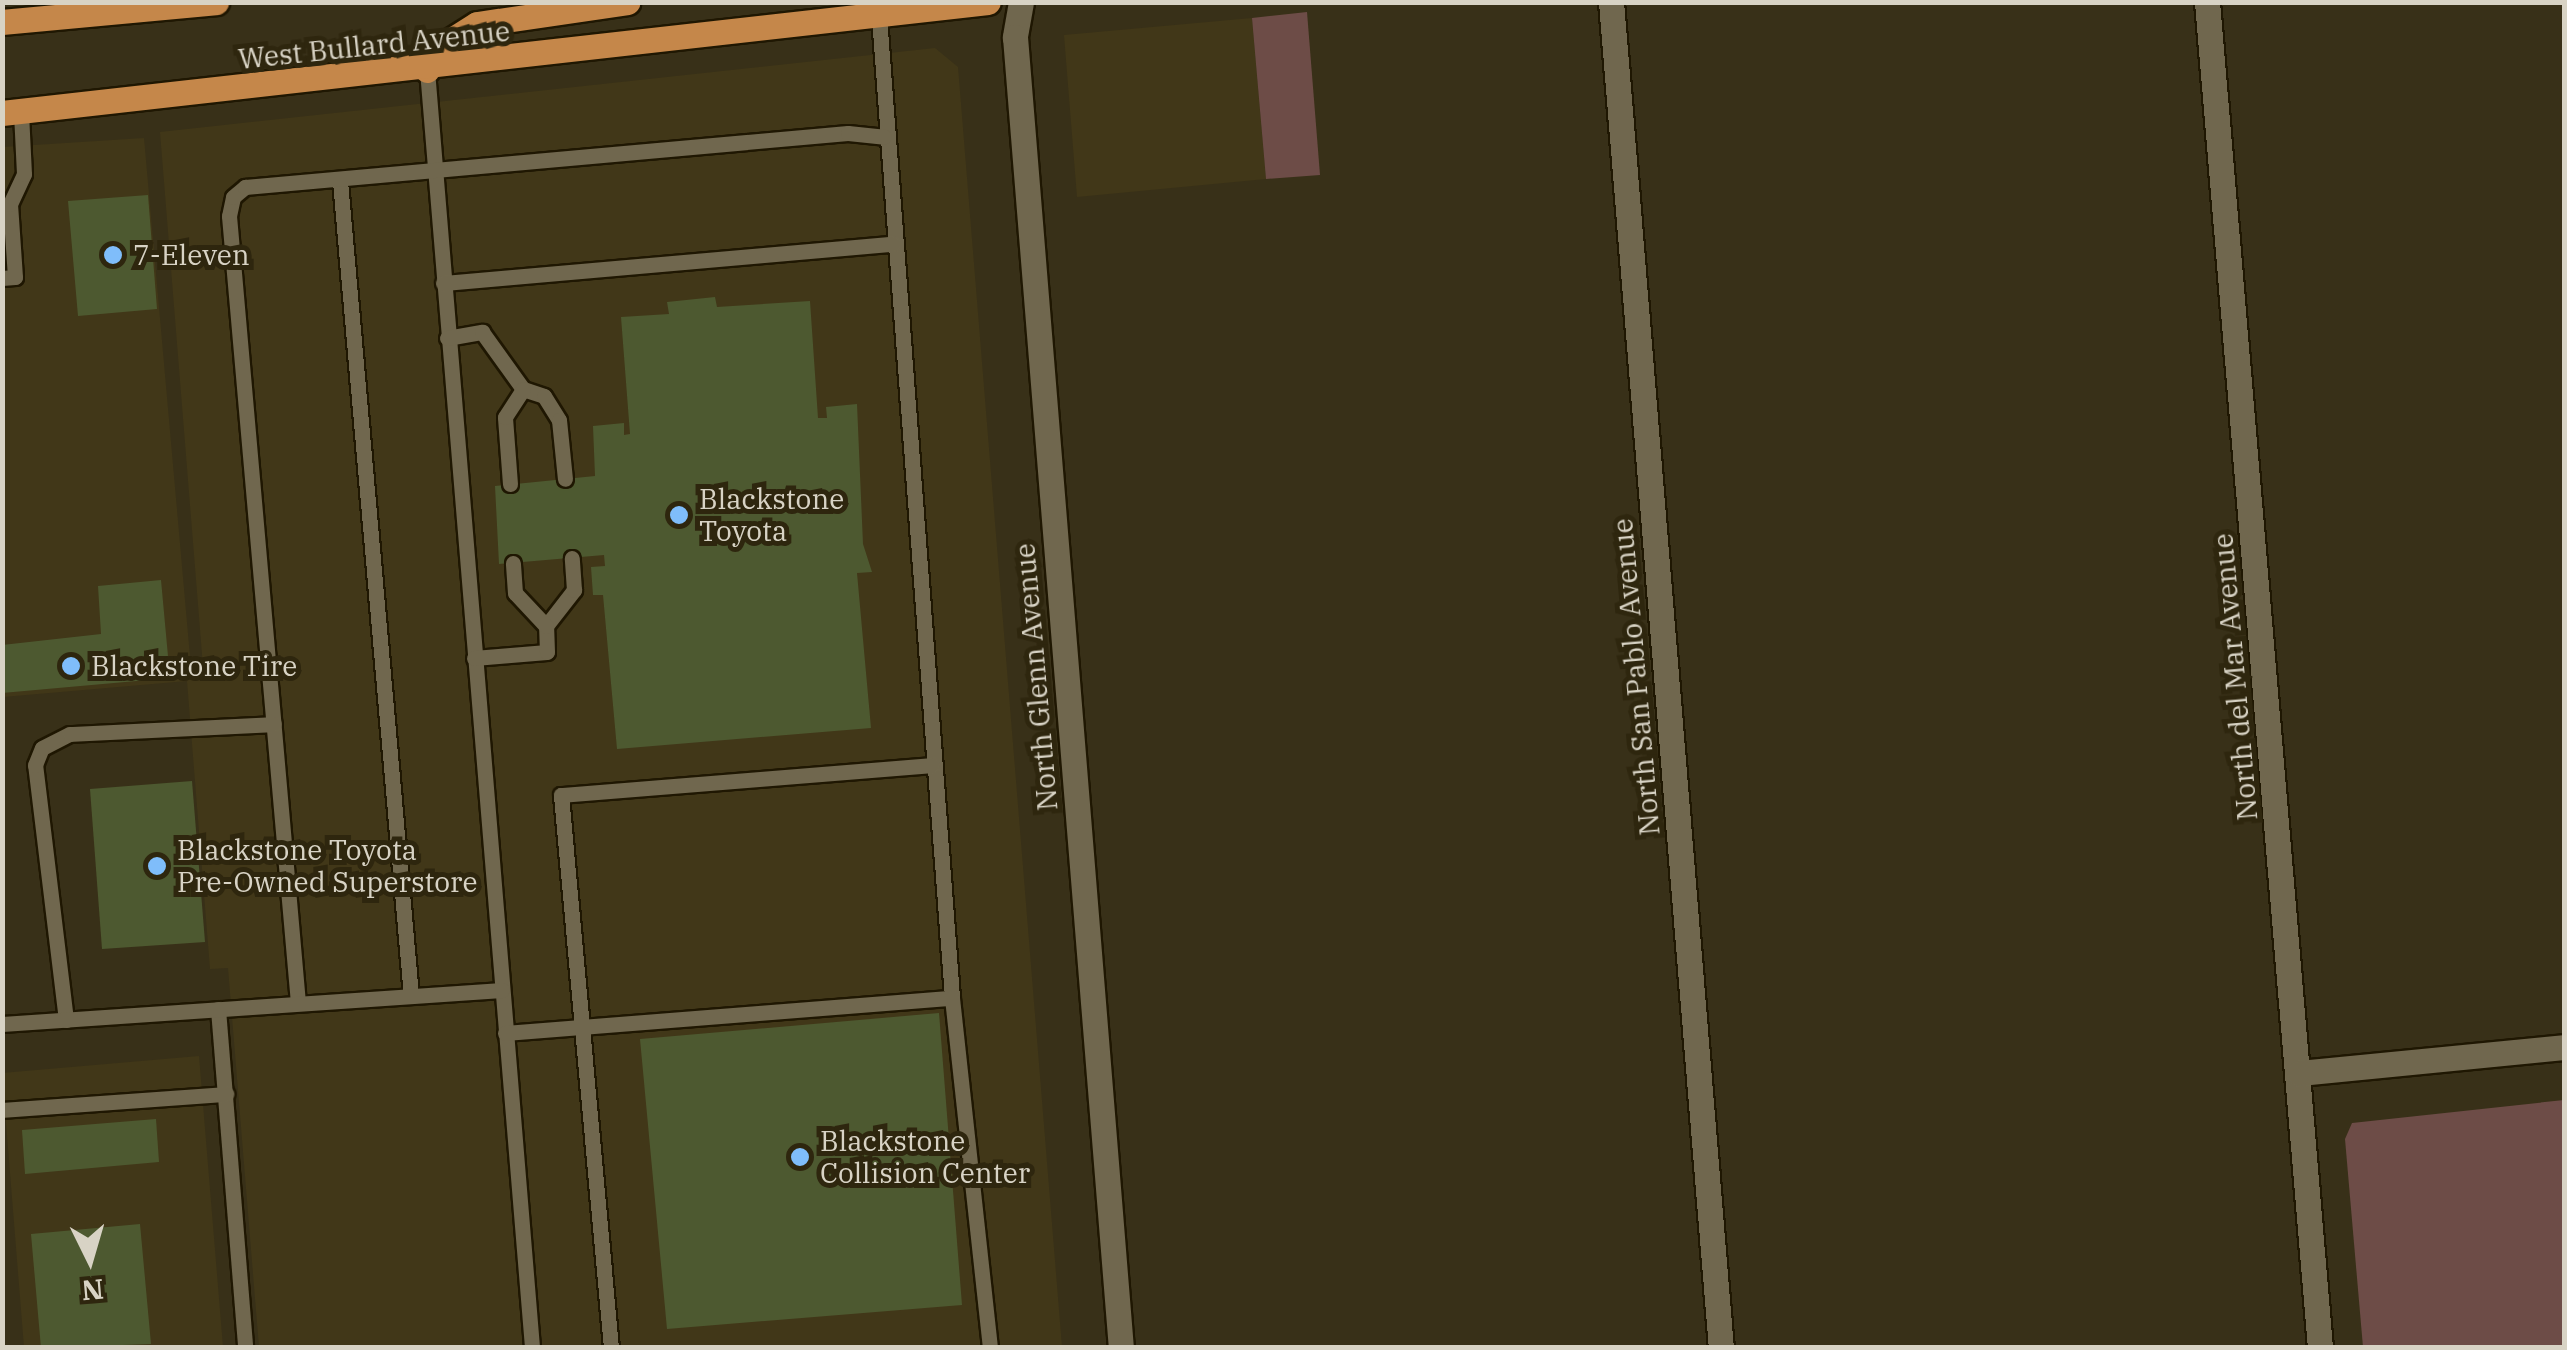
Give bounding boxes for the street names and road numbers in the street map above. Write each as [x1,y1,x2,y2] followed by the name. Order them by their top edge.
[237,14,511,76] street label: West Bullard Avenue
[1605,517,1667,837] street label: North San Pablo Avenue
[2206,532,2264,822] street label: North del Mar Avenue
[1008,542,1064,812] street label: North Glenn Avenue

